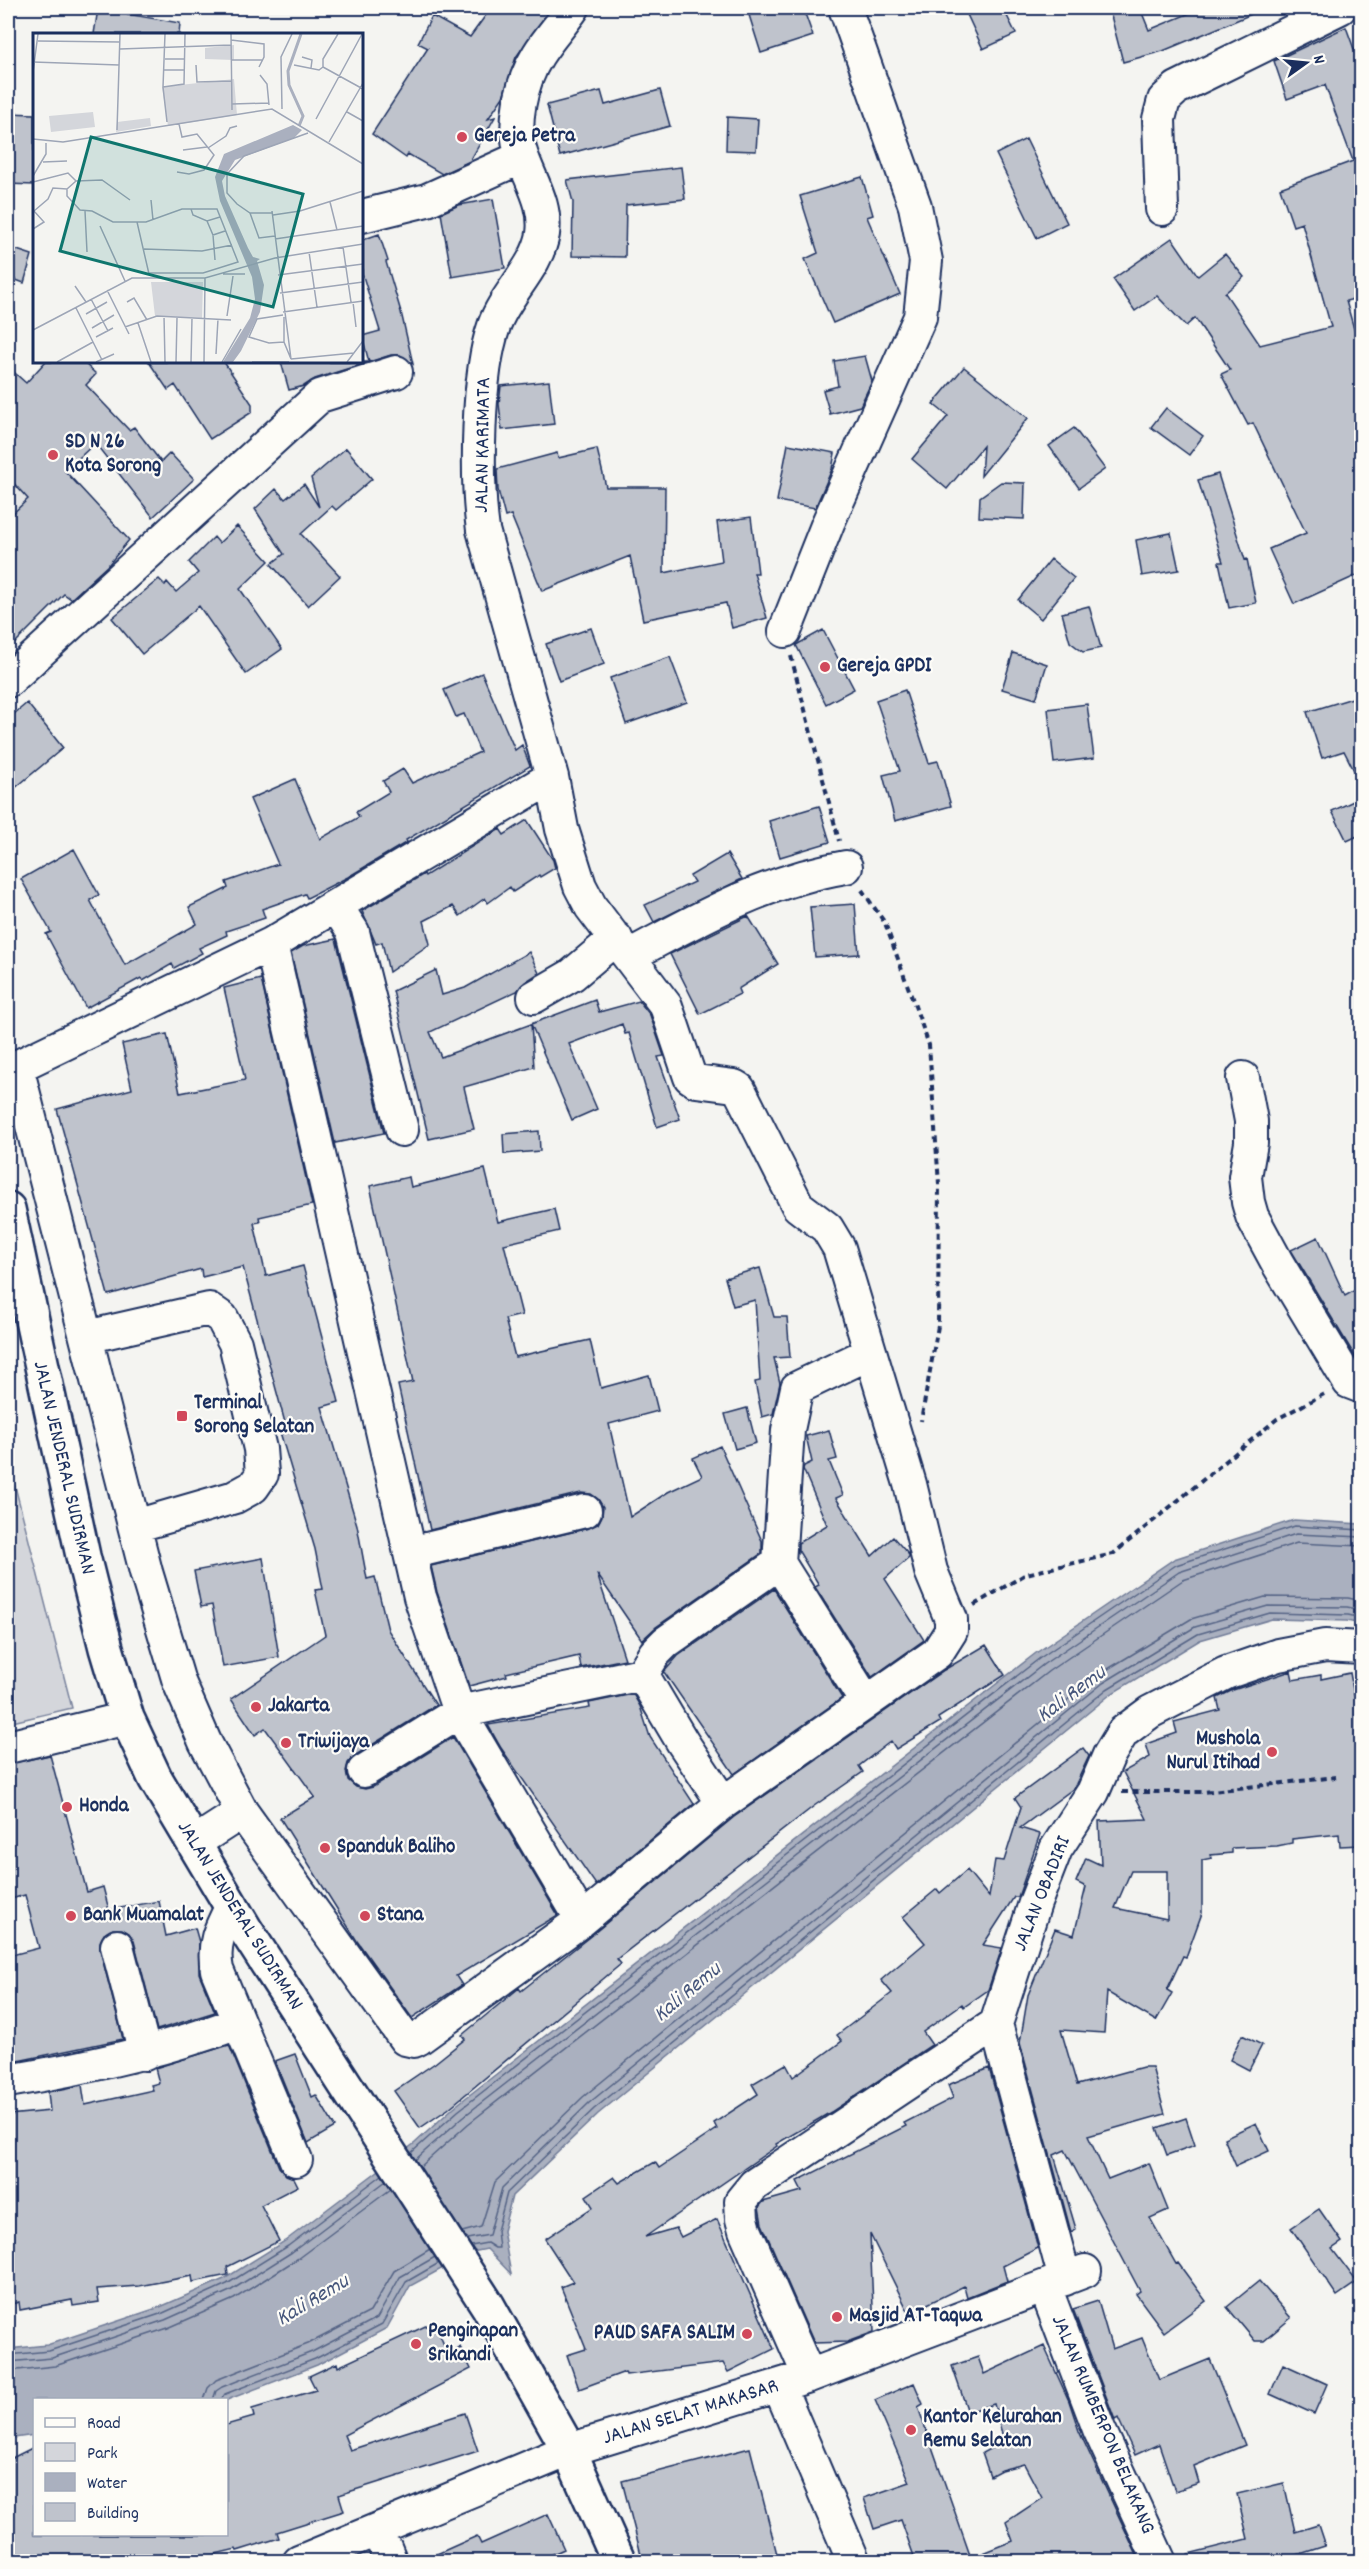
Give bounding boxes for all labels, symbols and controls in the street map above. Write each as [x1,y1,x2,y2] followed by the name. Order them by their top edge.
[33,33,363,363] inset map
[1276,33,1336,93] north arrow
[1306,53,1330,67] text: N
[474,122,576,152] place label: Gereja Petra
[455,130,469,144] marker: Gereja Petra
[468,377,500,513] street label: JALAN KARIMATA
[65,428,161,482] place label: SD N 26 Kota Sorong
[46,448,60,462] marker: SD N 26 Kota Sorong
[837,652,932,682] place label: Gereja GPDI
[818,660,832,674] marker: Gereja GPDI
[24,1358,102,1578] street label: JALAN JENDERAL SUDIRMAN
[194,1389,314,1443] place label: Terminal Sorong Selatan
[175,1409,189,1423] marker: Terminal Sorong Selatan
[1031,1658,1114,1731] water label: Kali Remu
[268,1692,330,1722] place label: Jakarta
[249,1700,263,1714] marker: Jakarta
[1167,1725,1261,1779] place label: Mushola Nurul Itihad
[298,1728,370,1758] place label: Triwijaya
[279,1736,293,1750] marker: Triwijaya
[1265,1745,1279,1759] marker: Mushola Nurul Itihad
[79,1792,130,1822] place label: Honda
[60,1800,74,1814] marker: Honda
[168,1815,310,2017] street label: JALAN JENDERAL SUDIRMAN
[1006,1831,1080,1956] street label: JALAN OBADIRI
[337,1833,455,1863] place label: Spanduk Baliho
[318,1841,332,1855] marker: Spanduk Baliho
[83,1901,204,1931] place label: Bank Muamalat
[377,1901,425,1931] place label: Stana
[64,1909,78,1923] marker: Bank Muamalat
[358,1909,372,1923] marker: Stana
[647,1955,730,2031] water label: Kali Remu
[271,2266,356,2335] water label: Kali Remu
[849,2302,983,2332] place label: Masjid AT-Taqwa
[830,2310,844,2324] marker: Masjid AT-Taqwa
[1042,2311,1162,2539] street label: JALAN RUMBERPON BELAKANG
[428,2317,519,2371] place label: Penginapan Srikandi
[594,2319,735,2349] place label: PAUD SAFA SALIM
[740,2327,754,2341] marker: PAUD SAFA SALIM
[409,2337,423,2351] marker: Penginapan Srikandi
[599,2372,783,2454] street label: JALAN SELAT MAKASAR
[33,2398,228,2536] legend
[923,2403,1062,2457] place label: Kantor Kelurahan Remu Selatan
[87,2412,121,2437] text: Road
[904,2423,918,2437] marker: Kantor Kelurahan Remu Selatan
[87,2442,118,2467] text: Park
[87,2472,127,2497] text: Water
[87,2502,139,2527] text: Building

